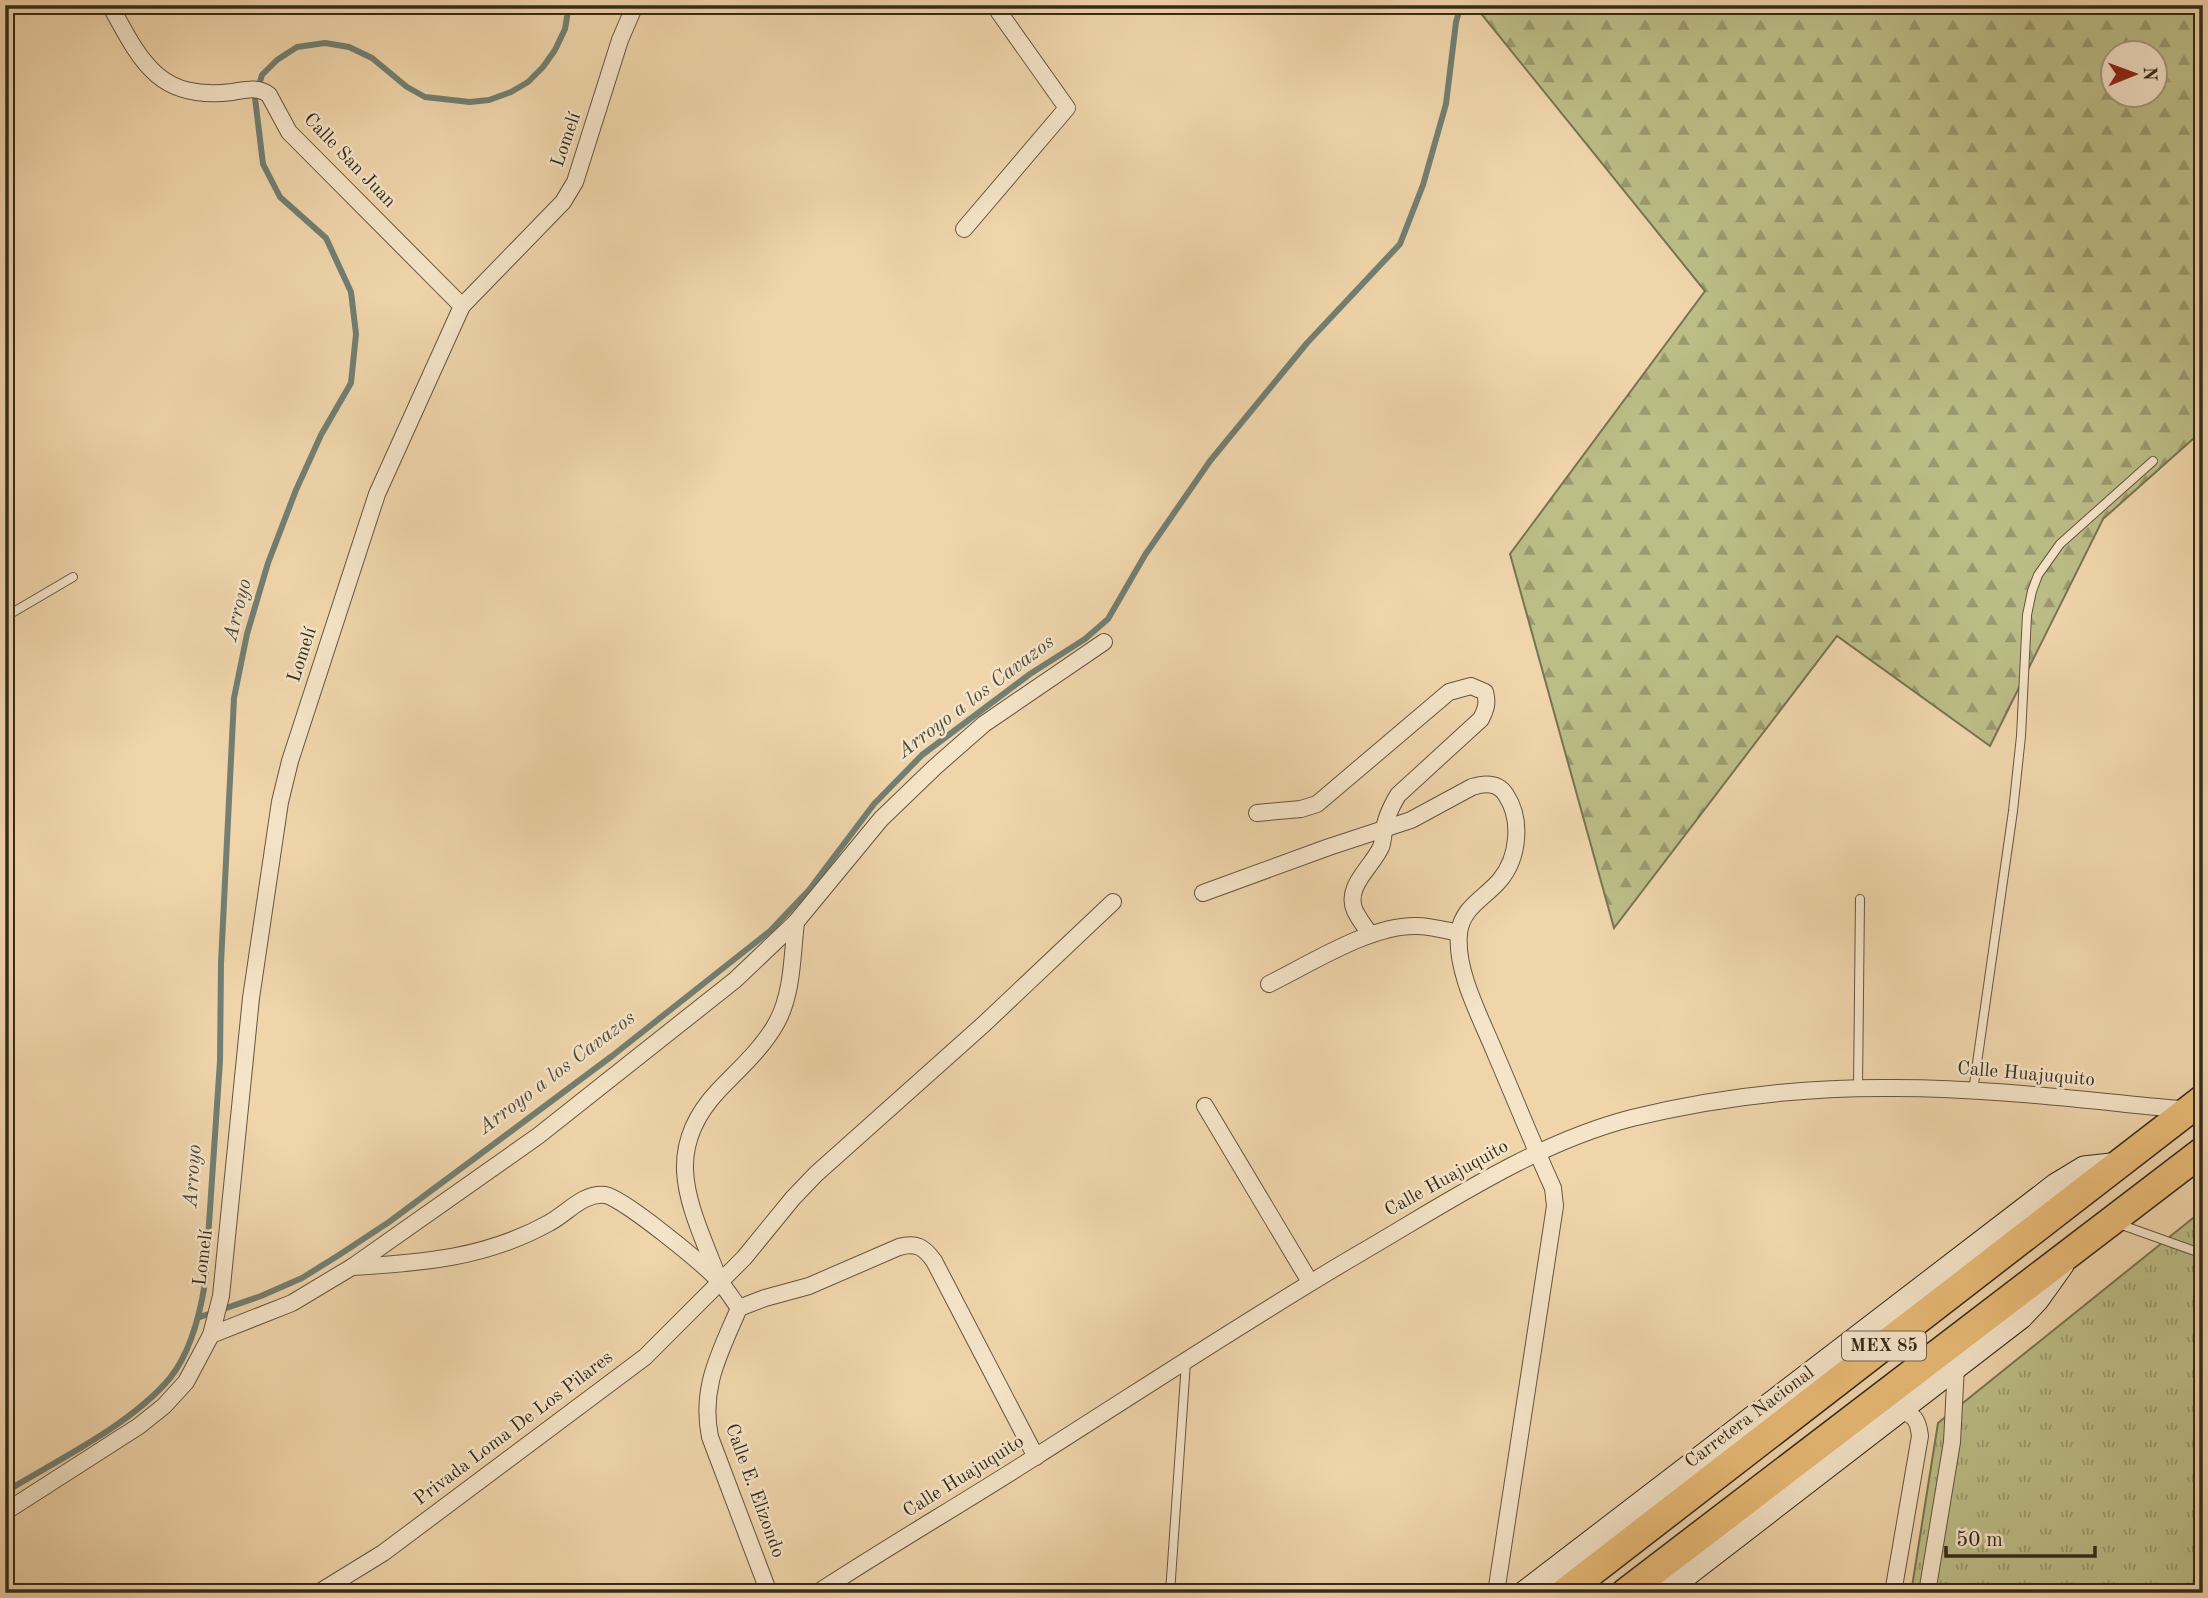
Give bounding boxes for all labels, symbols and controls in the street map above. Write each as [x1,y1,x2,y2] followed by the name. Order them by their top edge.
[2100,38,2170,108] north arrow
[2139,66,2158,82] text: N
[299,110,399,212] street label: Calle San Juan
[549,110,585,170] street label: Lomelí
[220,577,256,644] water label: Arroyo
[285,624,321,685] street label: Lomelí
[893,631,1059,763] water label: Arroyo a los Cavazos
[474,1007,640,1139] water label: Arroyo a los Cavazos
[1956,1060,2096,1090] street label: Calle Huajuquito
[1382,1137,1512,1221] street label: Calle Huajuquito
[180,1144,206,1209] water label: Arroyo
[191,1228,217,1287] street label: Lomelí
[1842,1331,1926,1360] road number: MEX 85
[411,1348,617,1510] street label: Privada Loma De Los Pilares
[1682,1363,1818,1473] street label: Carretera Nacional
[721,1422,787,1560] street label: Calle E. Elizondo
[900,1432,1028,1522] street label: Calle Huajuquito
[1946,1514,2094,1558] scale bar
[1956,1530,2003,1551] text: 50 m

